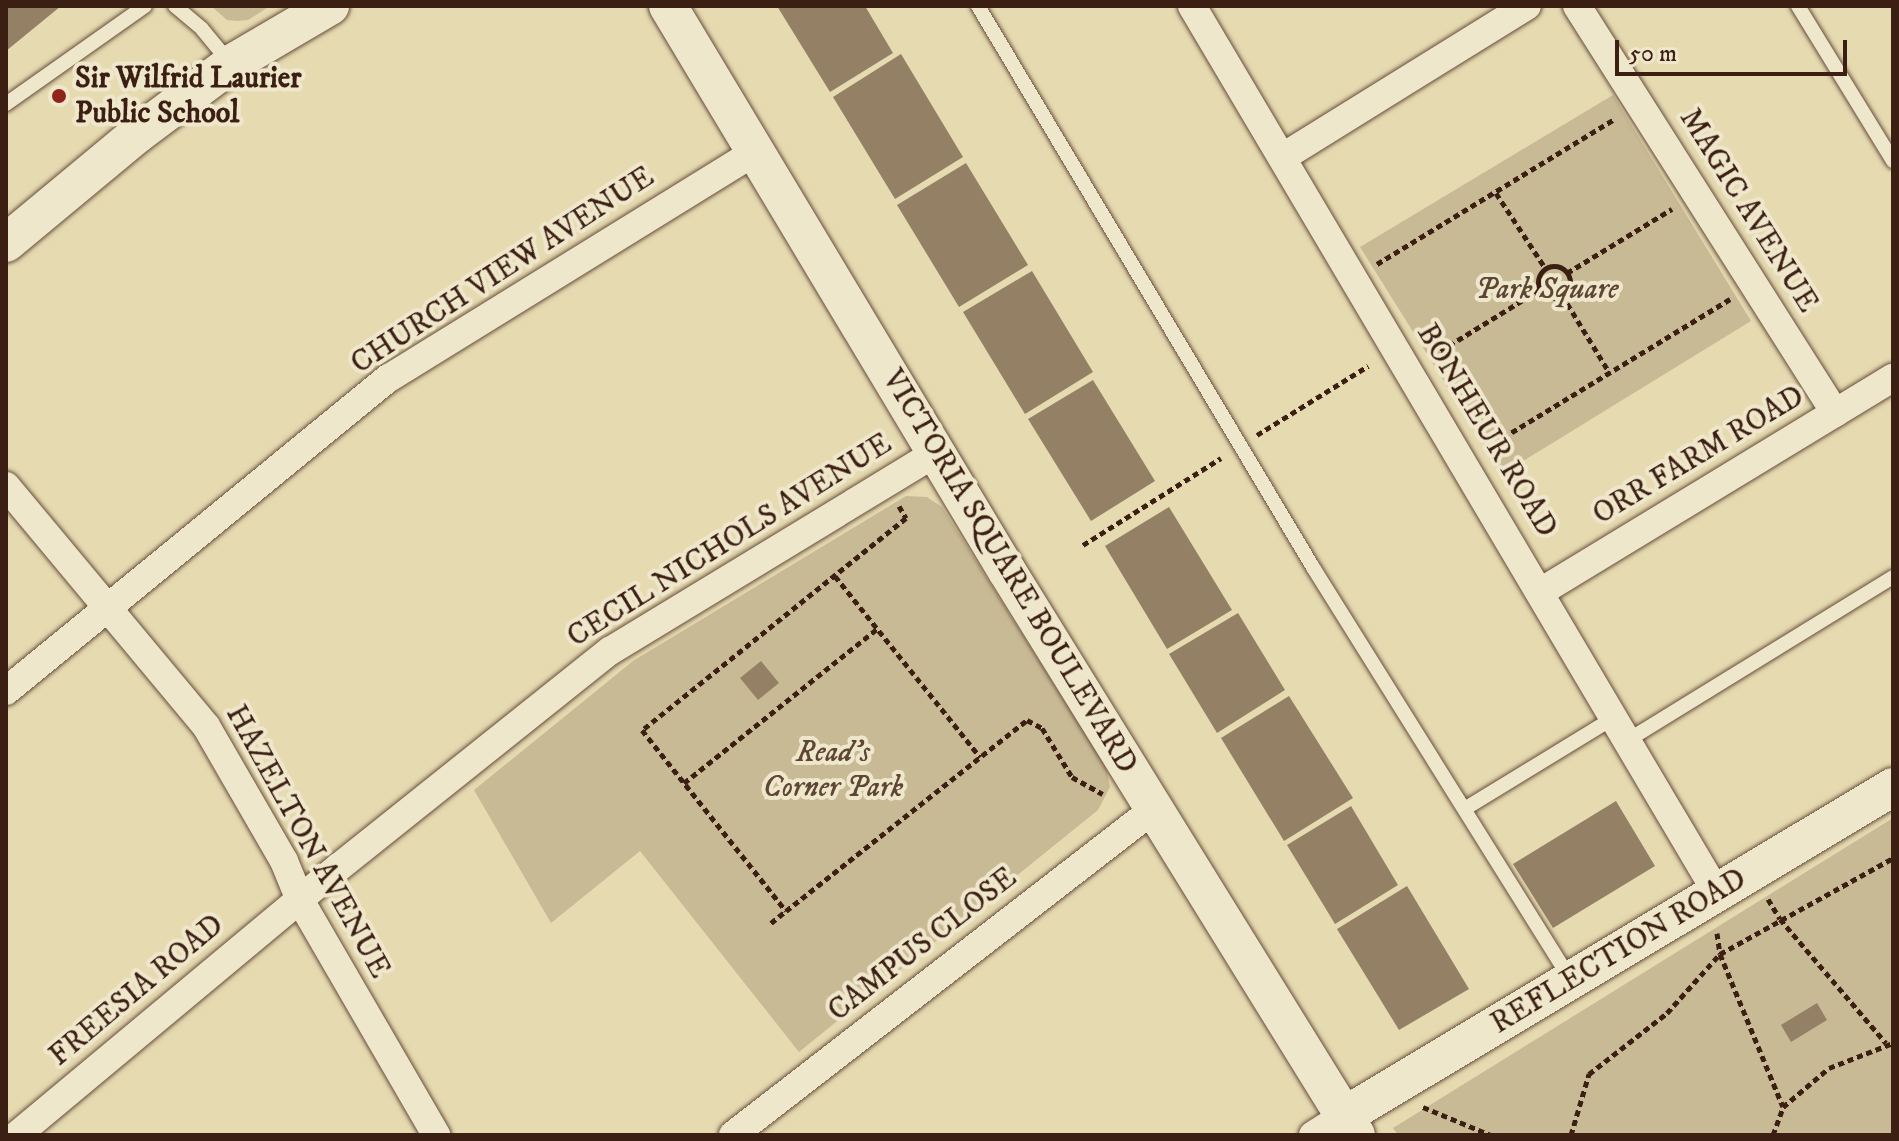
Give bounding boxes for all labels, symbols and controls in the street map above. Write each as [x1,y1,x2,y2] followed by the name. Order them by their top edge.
[1619,24,1851,74] scale bar
[1629,39,1677,69] text: 50 m
[75,61,301,132] place label: Sir Wilfrid Laurier Public School
[50,87,68,105] marker: Sir Wilfrid Laurier Public School
[1671,103,1825,319] street label: MAGIC AVENUE
[345,160,661,382] street label: CHURCH VIEW AVENUE
[1476,272,1618,308] park label: Park Square
[1408,318,1564,544] street label: BONHEUR ROAD
[874,363,1144,781] street label: VICTORIA SQUARE BOULEVARD
[1587,379,1811,533] street label: ORR FARM ROAD
[561,426,899,656] street label: CECIL NICHOLS AVENUE
[217,699,397,985] street label: HAZELTON AVENUE
[763,735,903,806] park label: Read's Corner Park
[822,860,1024,1030] street label: CAMPUS CLOSE
[1485,862,1753,1042] street label: REFLECTION ROAD
[42,908,232,1074] street label: FREESIA ROAD

